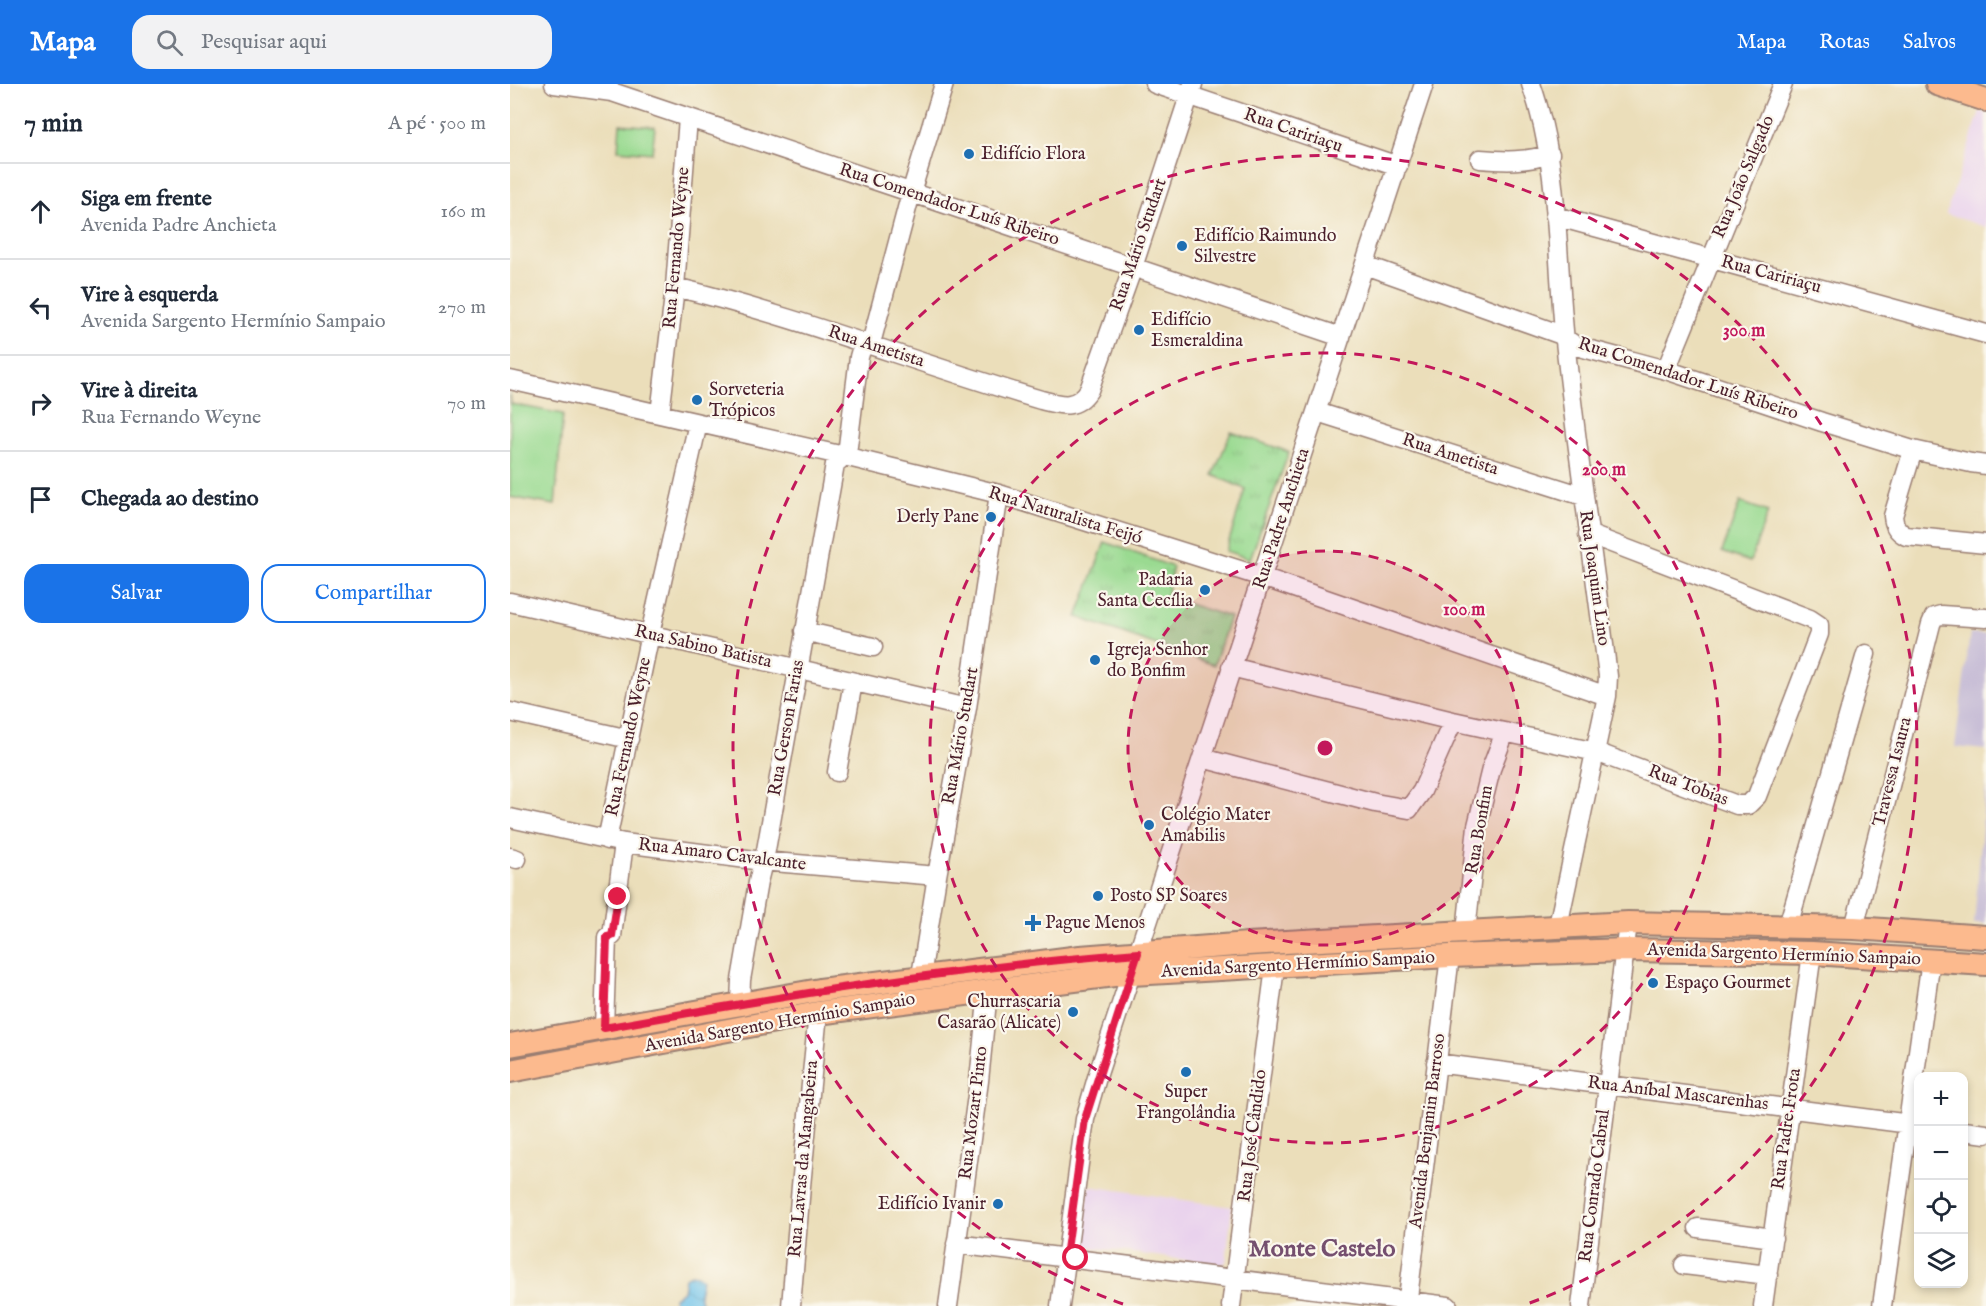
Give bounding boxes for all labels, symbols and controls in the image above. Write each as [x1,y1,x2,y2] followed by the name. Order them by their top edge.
[132,15,552,69] search box
[30,25,96,60] text: Mapa
[153,26,186,59] icon: search
[201,28,327,56] text: Pesquisar aqui
[1737,29,1786,56] text: Mapa
[1819,29,1870,56] text: Rotas
[1903,29,1956,56] text: Salvos
[1241,103,1345,159] street label: Rua Caririaçu
[24,107,83,140] text: 7 min
[388,111,486,136] text: A pé · 500 m
[1708,112,1780,242] street label: Rua João Salgado
[981,143,1086,166] place label: Edifício Flora
[962,147,976,161] marker: Edifício Flora
[836,158,1063,252] street label: Rua Comendador Luís Ribeiro
[658,166,696,330] street label: Rua Fernando Weyne
[1105,175,1173,315] street label: Rua Mário Studart
[81,185,212,213] text: Siga em frente
[24,195,57,228] icon: ahead
[440,199,486,224] text: 160 m
[81,213,277,238] text: Avenida Padre Anchieta
[1194,225,1337,269] place label: Edifício Raimundo Silvestre
[1175,239,1189,253] marker: Edifício Raimundo Silvestre
[1718,251,1824,299] street label: Rua Caririaçu
[81,281,218,309] text: Vire à esquerda
[24,291,57,324] icon: left
[438,295,486,320] text: 270 m
[81,309,386,334] text: Avenida Sargento Hermínio Sampaio
[1151,309,1243,353] place label: Edifício Esmeraldina
[1723,320,1765,343] text: 300 m
[825,321,927,373] street label: Rua Ametista
[1132,323,1146,337] marker: Edifício Esmeraldina
[1575,332,1802,426] street label: Rua Comendador Luís Ribeiro
[81,377,197,405] text: Vire à direita
[709,379,785,423] place label: Sorveteria Trópicos
[24,387,57,420] icon: right
[447,391,486,416] text: 70 m
[690,393,704,407] marker: Sorveteria Trópicos
[81,405,261,430] text: Rua Fernando Weyne
[1399,429,1501,481] street label: Rua Ametista
[1248,445,1316,593] street label: Rua Padre Anchieta
[1582,459,1626,482] text: 200 m
[985,482,1145,550] street label: Rua Naturalista Feijó
[24,483,57,516] icon: arrive
[81,485,259,513] text: Chegada ao destino
[896,506,979,529] place label: Derly Pane
[1573,509,1615,648] street label: Rua Joaquim Lino
[984,510,998,524] marker: Derly Pane
[24,564,249,623] button: Salvar
[261,564,486,623] button: Compartilhar
[1097,569,1193,613] place label: Padaria Santa Cecília
[1198,583,1212,597] marker: Padaria Santa Cecília
[1443,599,1485,622] text: 100 m
[632,620,774,674] street label: Rua Sabino Batista
[1107,639,1209,683] place label: Igreja Senhor do Bonfim
[1088,653,1102,667] marker: Igreja Senhor do Bonfim
[601,655,657,819] street label: Rua Fernando Weyne
[764,658,810,798] street label: Rua Gerson Farias
[938,665,984,807] street label: Rua Mário Studart
[1868,715,1918,829] street label: Travessa Isaura
[1315,738,1335,758] centre of rings
[1645,760,1731,812] street label: Rua Tobias
[1461,784,1499,876] street label: Rua Bonfim
[1160,804,1271,848] place label: Colégio Mater Amabilis
[1142,818,1156,832] marker: Colégio Mater Amabilis
[637,833,807,877] street label: Rua Amaro Cavalcante
[604,883,630,909] route end
[1110,885,1227,908] place label: Posto SP Soares
[1091,889,1105,903] marker: Posto SP Soares
[1045,912,1145,935] place label: Pague Menos
[1026,916,1040,930] marker: Pague Menos
[1646,939,1922,971] street label: Avenida Sargento Hermínio Sampaio
[1160,946,1436,984] street label: Avenida Sargento Hermínio Sampaio
[1665,972,1791,995] place label: Espaço Gourmet
[1646,976,1660,990] marker: Espaço Gourmet
[642,988,917,1058] street label: Avenida Sargento Hermínio Sampaio
[937,991,1061,1035] place label: Churrascaria Casarão (Alicate)
[1066,1005,1080,1019] marker: Churrascaria Casarão (Alicate)
[1405,1032,1451,1231] street label: Avenida Benjamin Barroso
[954,1045,994,1181] street label: Rua Mozart Pinto
[784,1059,824,1259] street label: Rua Lavras da Mangabeira
[1179,1065,1193,1079] marker: Super Frangolândia
[1767,1066,1807,1191] street label: Rua Padre Frota
[1233,1068,1273,1204] street label: Rua José Cândido
[1586,1071,1770,1117] street label: Rua Aníbal Mascarenhas
[1914,1072,1968,1288] map controls
[1914,1072,1968,1126] button: +
[1137,1081,1236,1125] place label: Super Frangolândia
[1574,1108,1616,1264] street label: Rua Conrado Cabral
[1914,1126,1968,1180] button: −
[1914,1180,1968,1234] button: locate
[878,1193,986,1216] place label: Edifício Ivanir
[991,1197,1005,1211] marker: Edifício Ivanir
[1249,1234,1396,1265] district label: Monte Castelo
[1914,1234,1968,1288] button: layers
[1062,1244,1088,1270] route start

